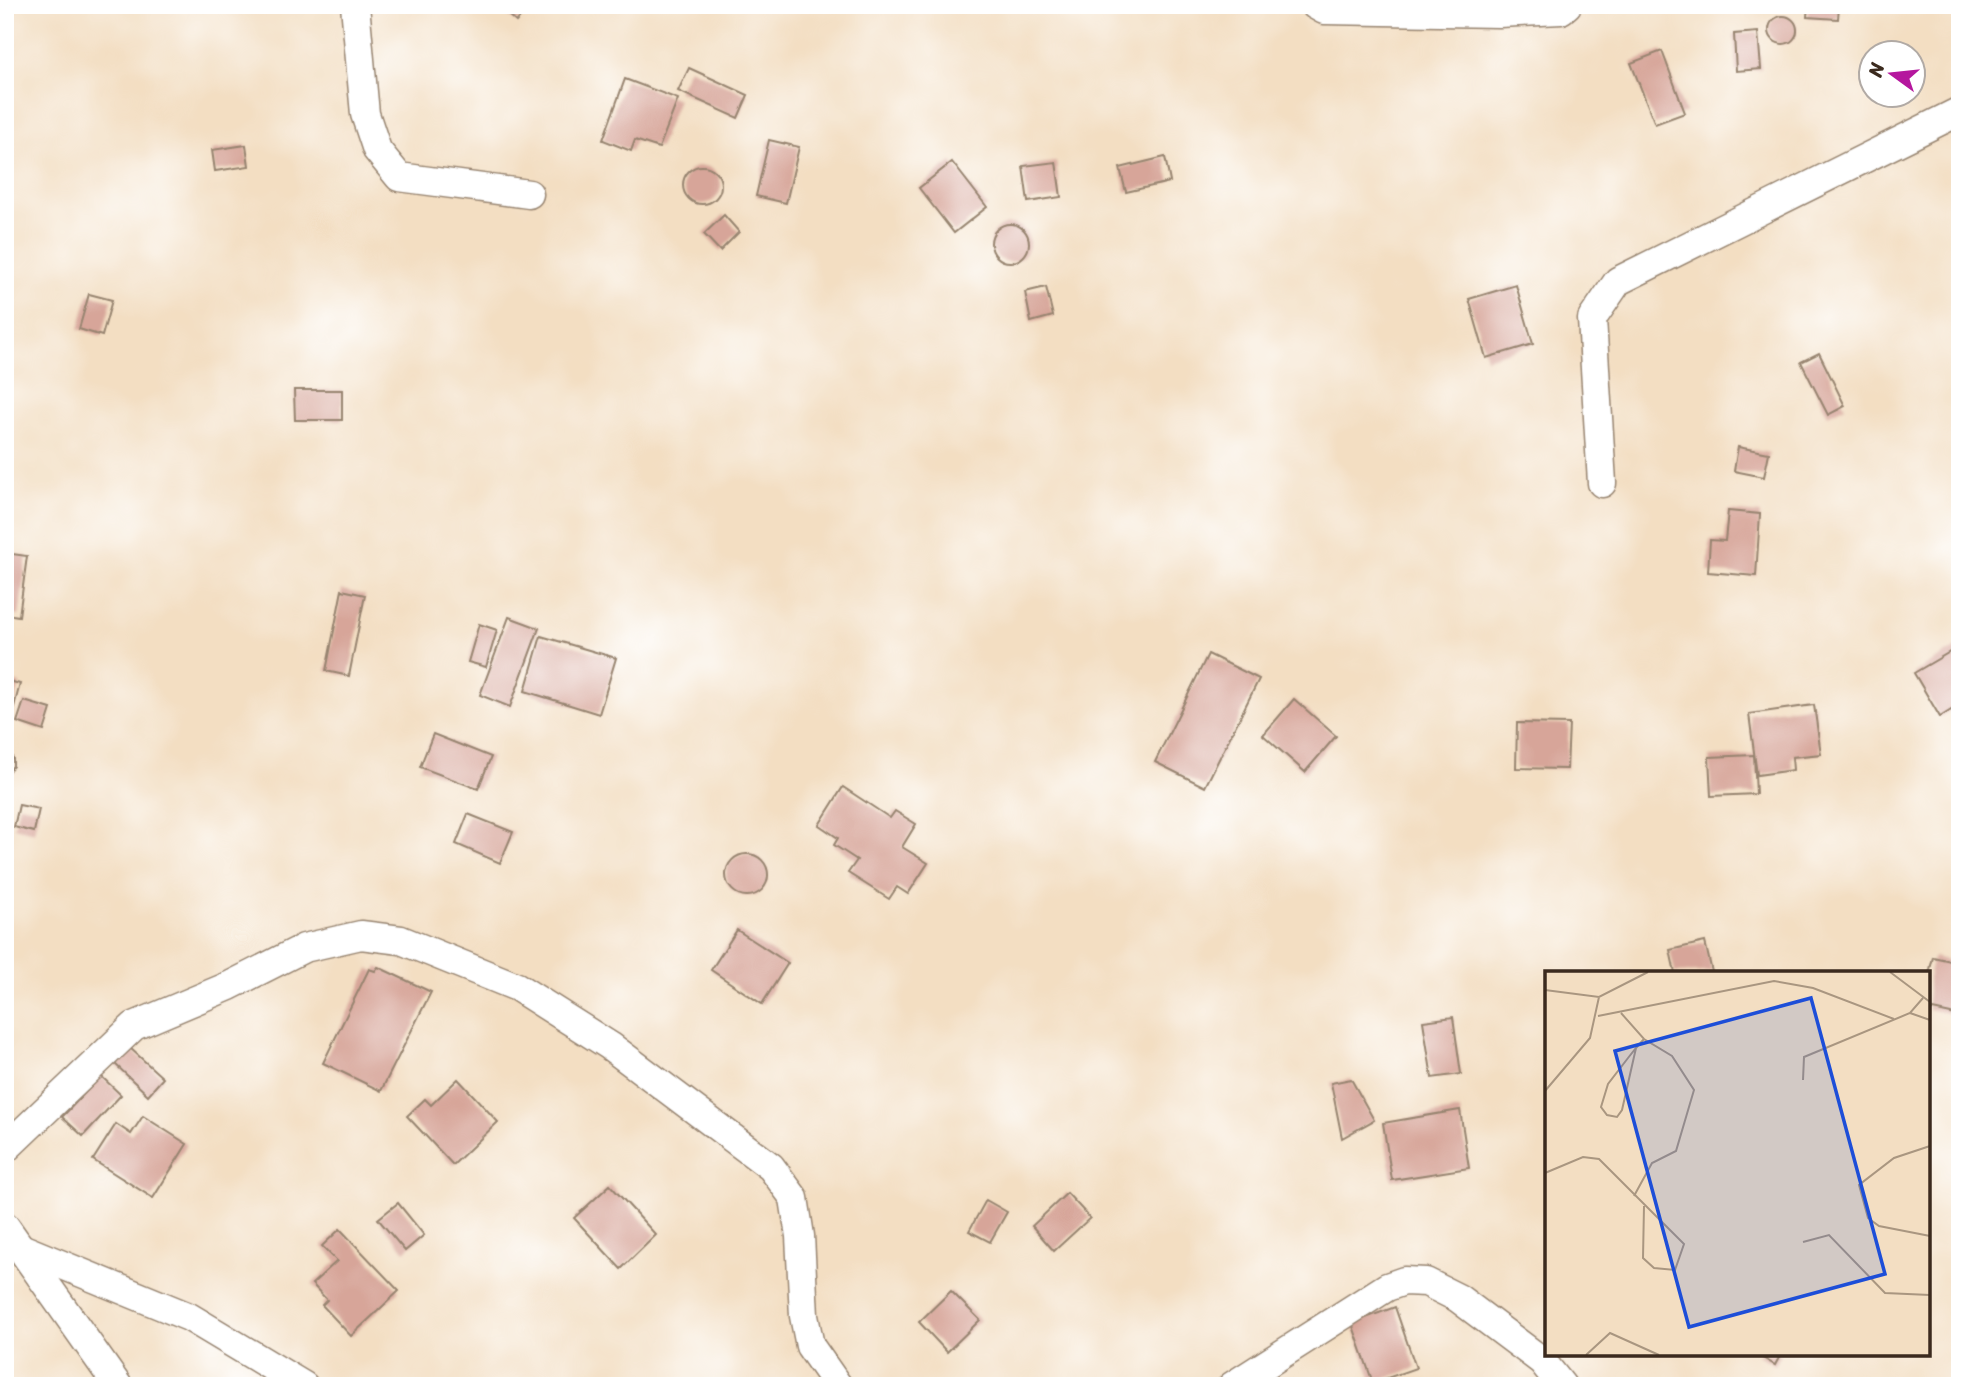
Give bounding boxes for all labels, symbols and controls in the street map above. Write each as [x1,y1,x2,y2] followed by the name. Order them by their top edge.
[1856,38,1926,108] north arrow
[1858,58,1894,81] text: N
[1545,971,1930,1356] inset map

